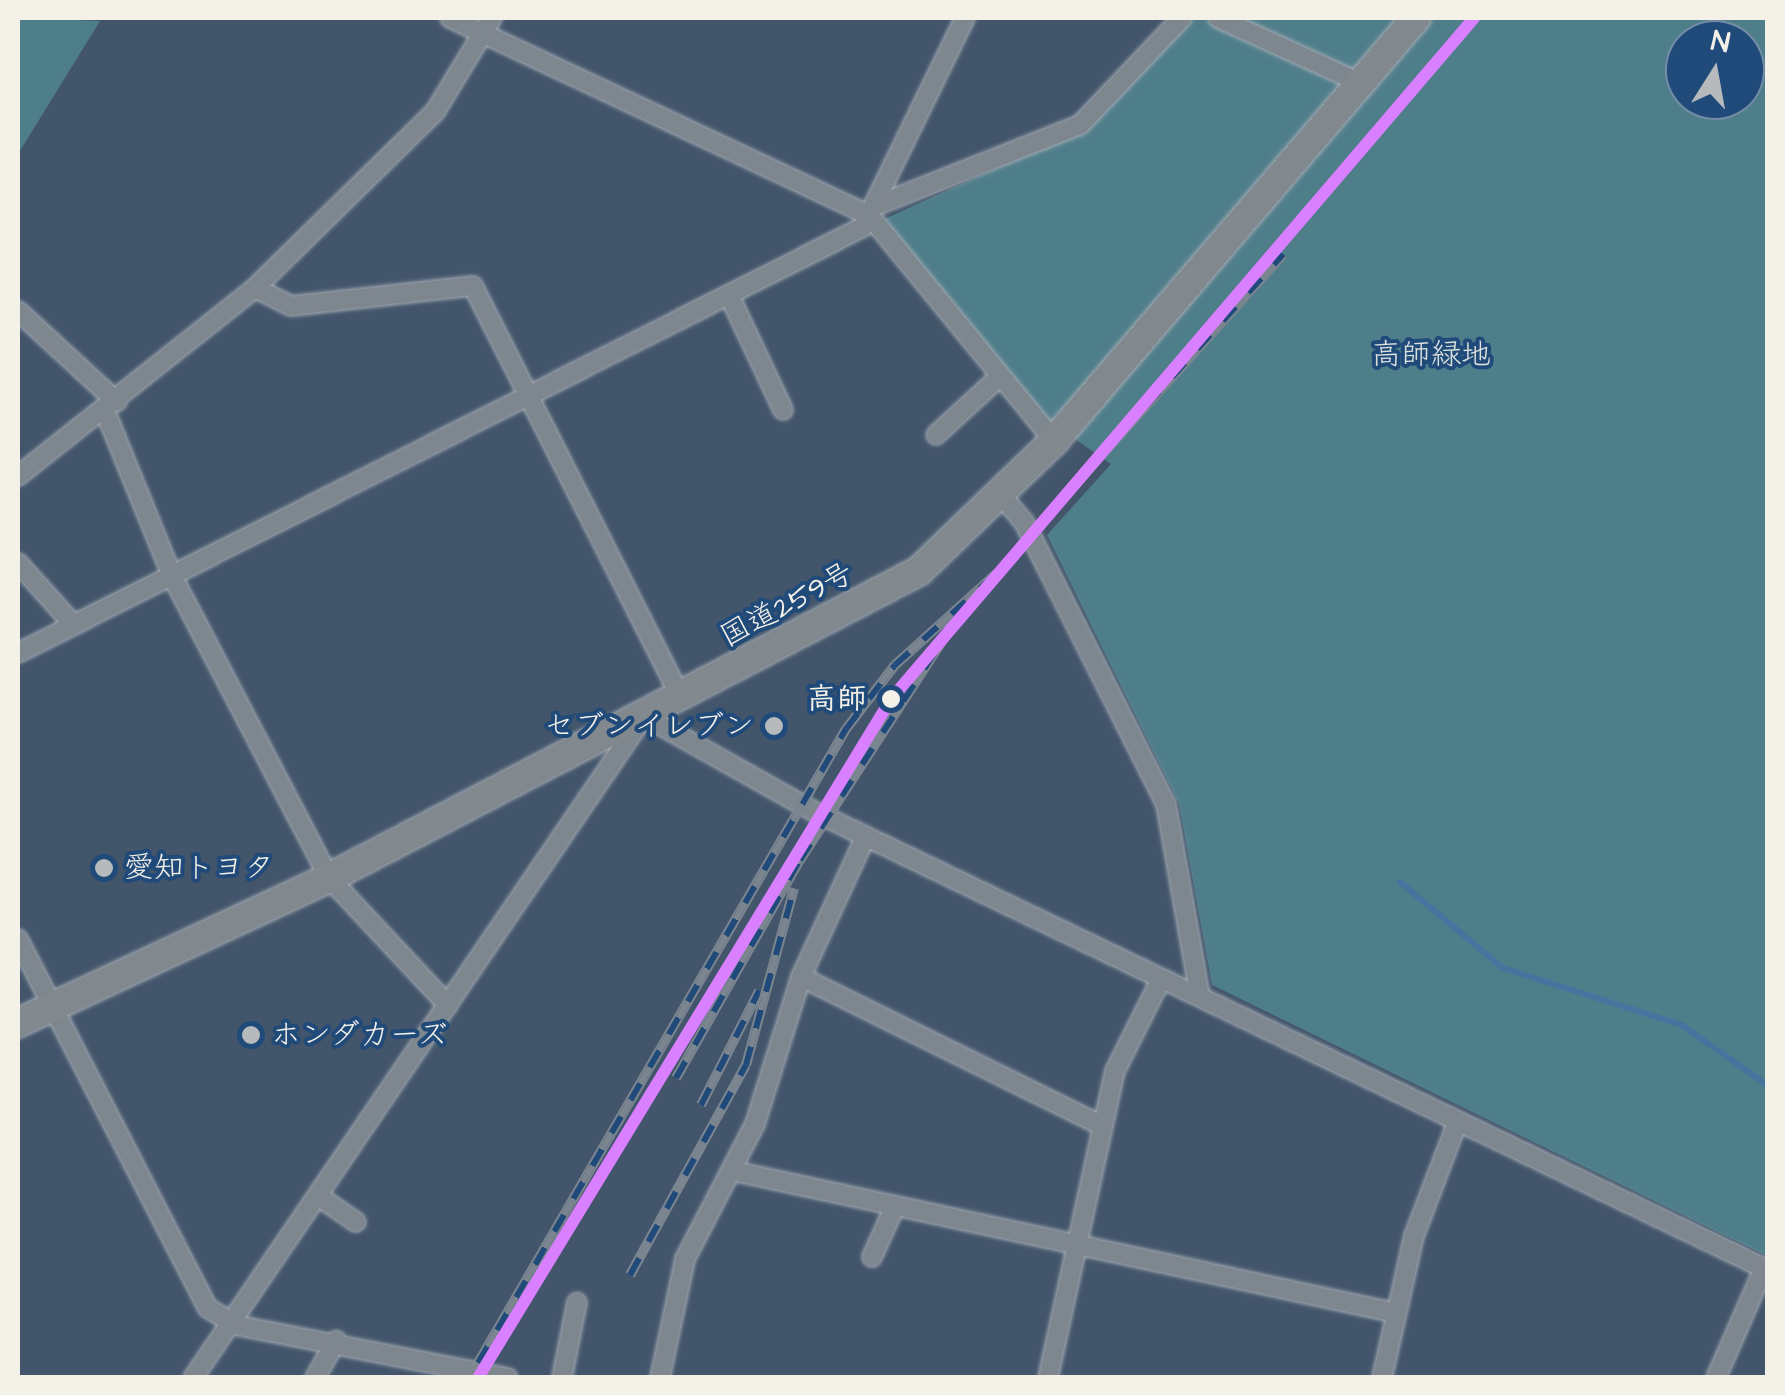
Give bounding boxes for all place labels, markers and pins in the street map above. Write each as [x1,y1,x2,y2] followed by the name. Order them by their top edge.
[807,681,867,717] place label: 高師
[876,684,906,714] marker: 高師
[544,708,754,744] place label: セブンイレブン
[763,715,785,737] marker: セブンイレブン
[124,850,274,886] place label: 愛知トヨタ
[93,857,115,879] marker: 愛知トヨタ
[271,1017,451,1053] place label: ホンダカーズ
[240,1024,262,1046] marker: ホンダカーズ

